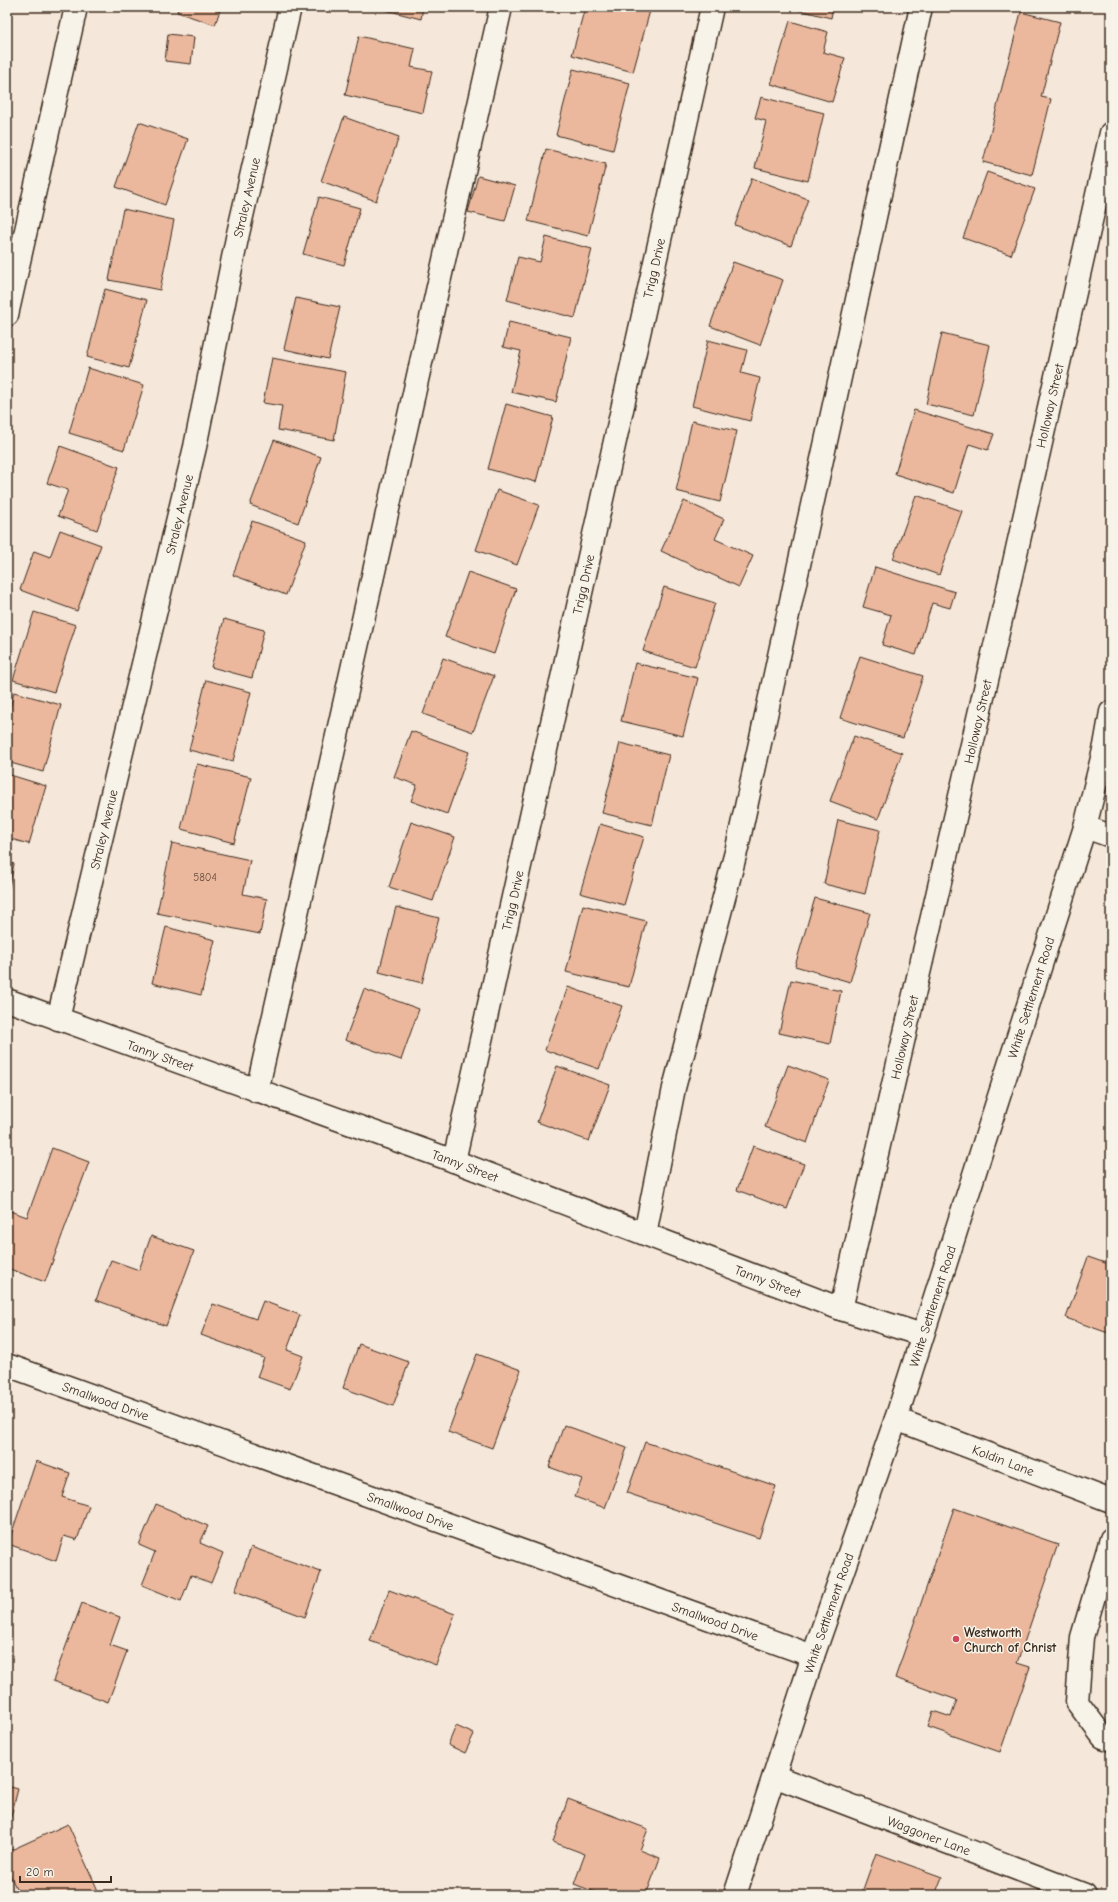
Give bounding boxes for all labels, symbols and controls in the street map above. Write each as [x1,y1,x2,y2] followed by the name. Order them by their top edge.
[230,155,263,239] street label: Straley Avenue
[640,236,668,299] street label: Trigg Drive
[1033,361,1066,449] street label: Holloway Street
[162,472,196,556] street label: Straley Avenue
[569,552,597,616] street label: Trigg Drive
[960,677,995,765] street label: Holloway Street
[87,787,120,871] street label: Straley Avenue
[498,869,526,932] street label: Trigg Drive
[193,871,217,884] house number: 5804
[1004,935,1057,1060] street label: White Settlement Road
[887,992,921,1081] street label: Holloway Street
[125,1036,197,1074] street label: Tanny Street
[430,1146,501,1185] street label: Tanny Street
[906,1244,958,1369] street label: White Settlement Road
[733,1262,804,1301] street label: Tanny Street
[60,1378,152,1423] street label: Smallwood Drive
[970,1441,1037,1479] street label: Koldin Lane
[365,1488,456,1533] street label: Smallwood Drive
[800,1551,856,1675] street label: White Settlement Road
[670,1598,761,1643] street label: Smallwood Drive
[964,1625,1057,1655] place label: Westworth Church of Christ
[951,1634,961,1644] marker: Westworth Church of Christ
[885,1813,973,1858] street label: Waggoner Lane
[20,1858,111,1884] scale bar
[26,1865,54,1879] text: 20 m

